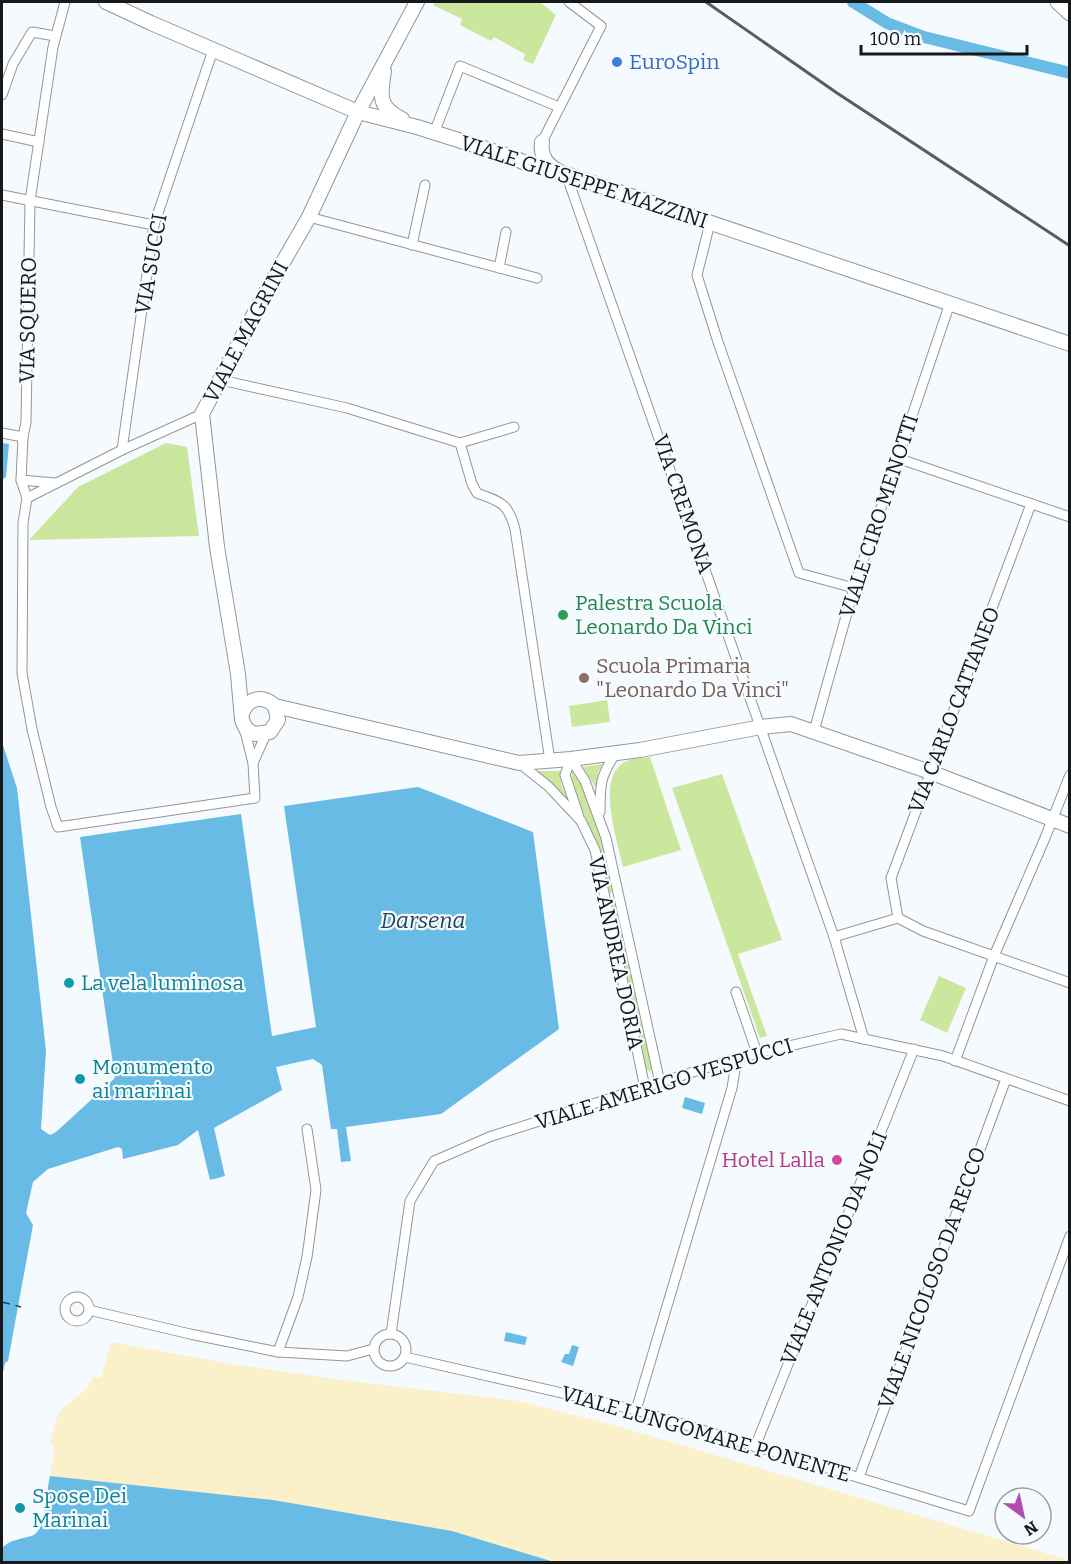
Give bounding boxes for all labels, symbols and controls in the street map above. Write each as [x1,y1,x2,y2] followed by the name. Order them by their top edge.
[861,18,1028,56] scale bar
[870,28,921,50] text: 100 m
[629,49,720,75] place label: EuroSpin
[610,55,624,69] marker: EuroSpin
[457,130,711,234] street label: VIALE GIUSEPPE MAZZINI
[129,211,173,317] street label: VIA SUCCI
[14,257,42,383] street label: VIA SQUERO
[198,257,294,407] street label: VIALE MAGRINI
[834,411,924,621] street label: VIALE CIRO MENOTTI
[647,431,719,577] street label: VIA CREMONA
[575,590,752,640] place label: Palestra Scuola Leonardo Da Vinci
[903,603,1005,817] street label: VIA CARLO CATTANEO
[556,608,570,622] marker: Palestra Scuola Leonardo Da Vinci
[596,653,789,703] place label: Scuola Primaria "Leonardo Da Vinci"
[577,671,591,685] marker: Scuola Primaria "Leonardo Da Vinci"
[583,854,649,1052] street label: VIA ANDREA DORIA
[381,907,465,934] water label: Darsena
[81,970,244,996] place label: La vela luminosa
[62,976,76,990] marker: La vela luminosa
[532,1032,796,1136] street label: VIALE AMERIGO VESPUCCI
[92,1054,213,1104] place label: Monumento ai marinai
[73,1072,87,1086] marker: Monumento ai marinai
[775,1127,893,1369] street label: VIALE ANTONIO DA NOLI
[872,1143,992,1413] street label: VIALE NICOLOSO DA RECCO
[721,1147,826,1173] place label: Hotel Lalla
[830,1153,844,1167] marker: Hotel Lalla
[558,1380,854,1488] street label: VIALE LUNGOMARE PONENTE
[32,1483,127,1533] place label: Spose Dei Marinai
[993,1486,1053,1546] north arrow
[13,1501,27,1515] marker: Spose Dei Marinai
[1021,1517,1041,1539] text: N

